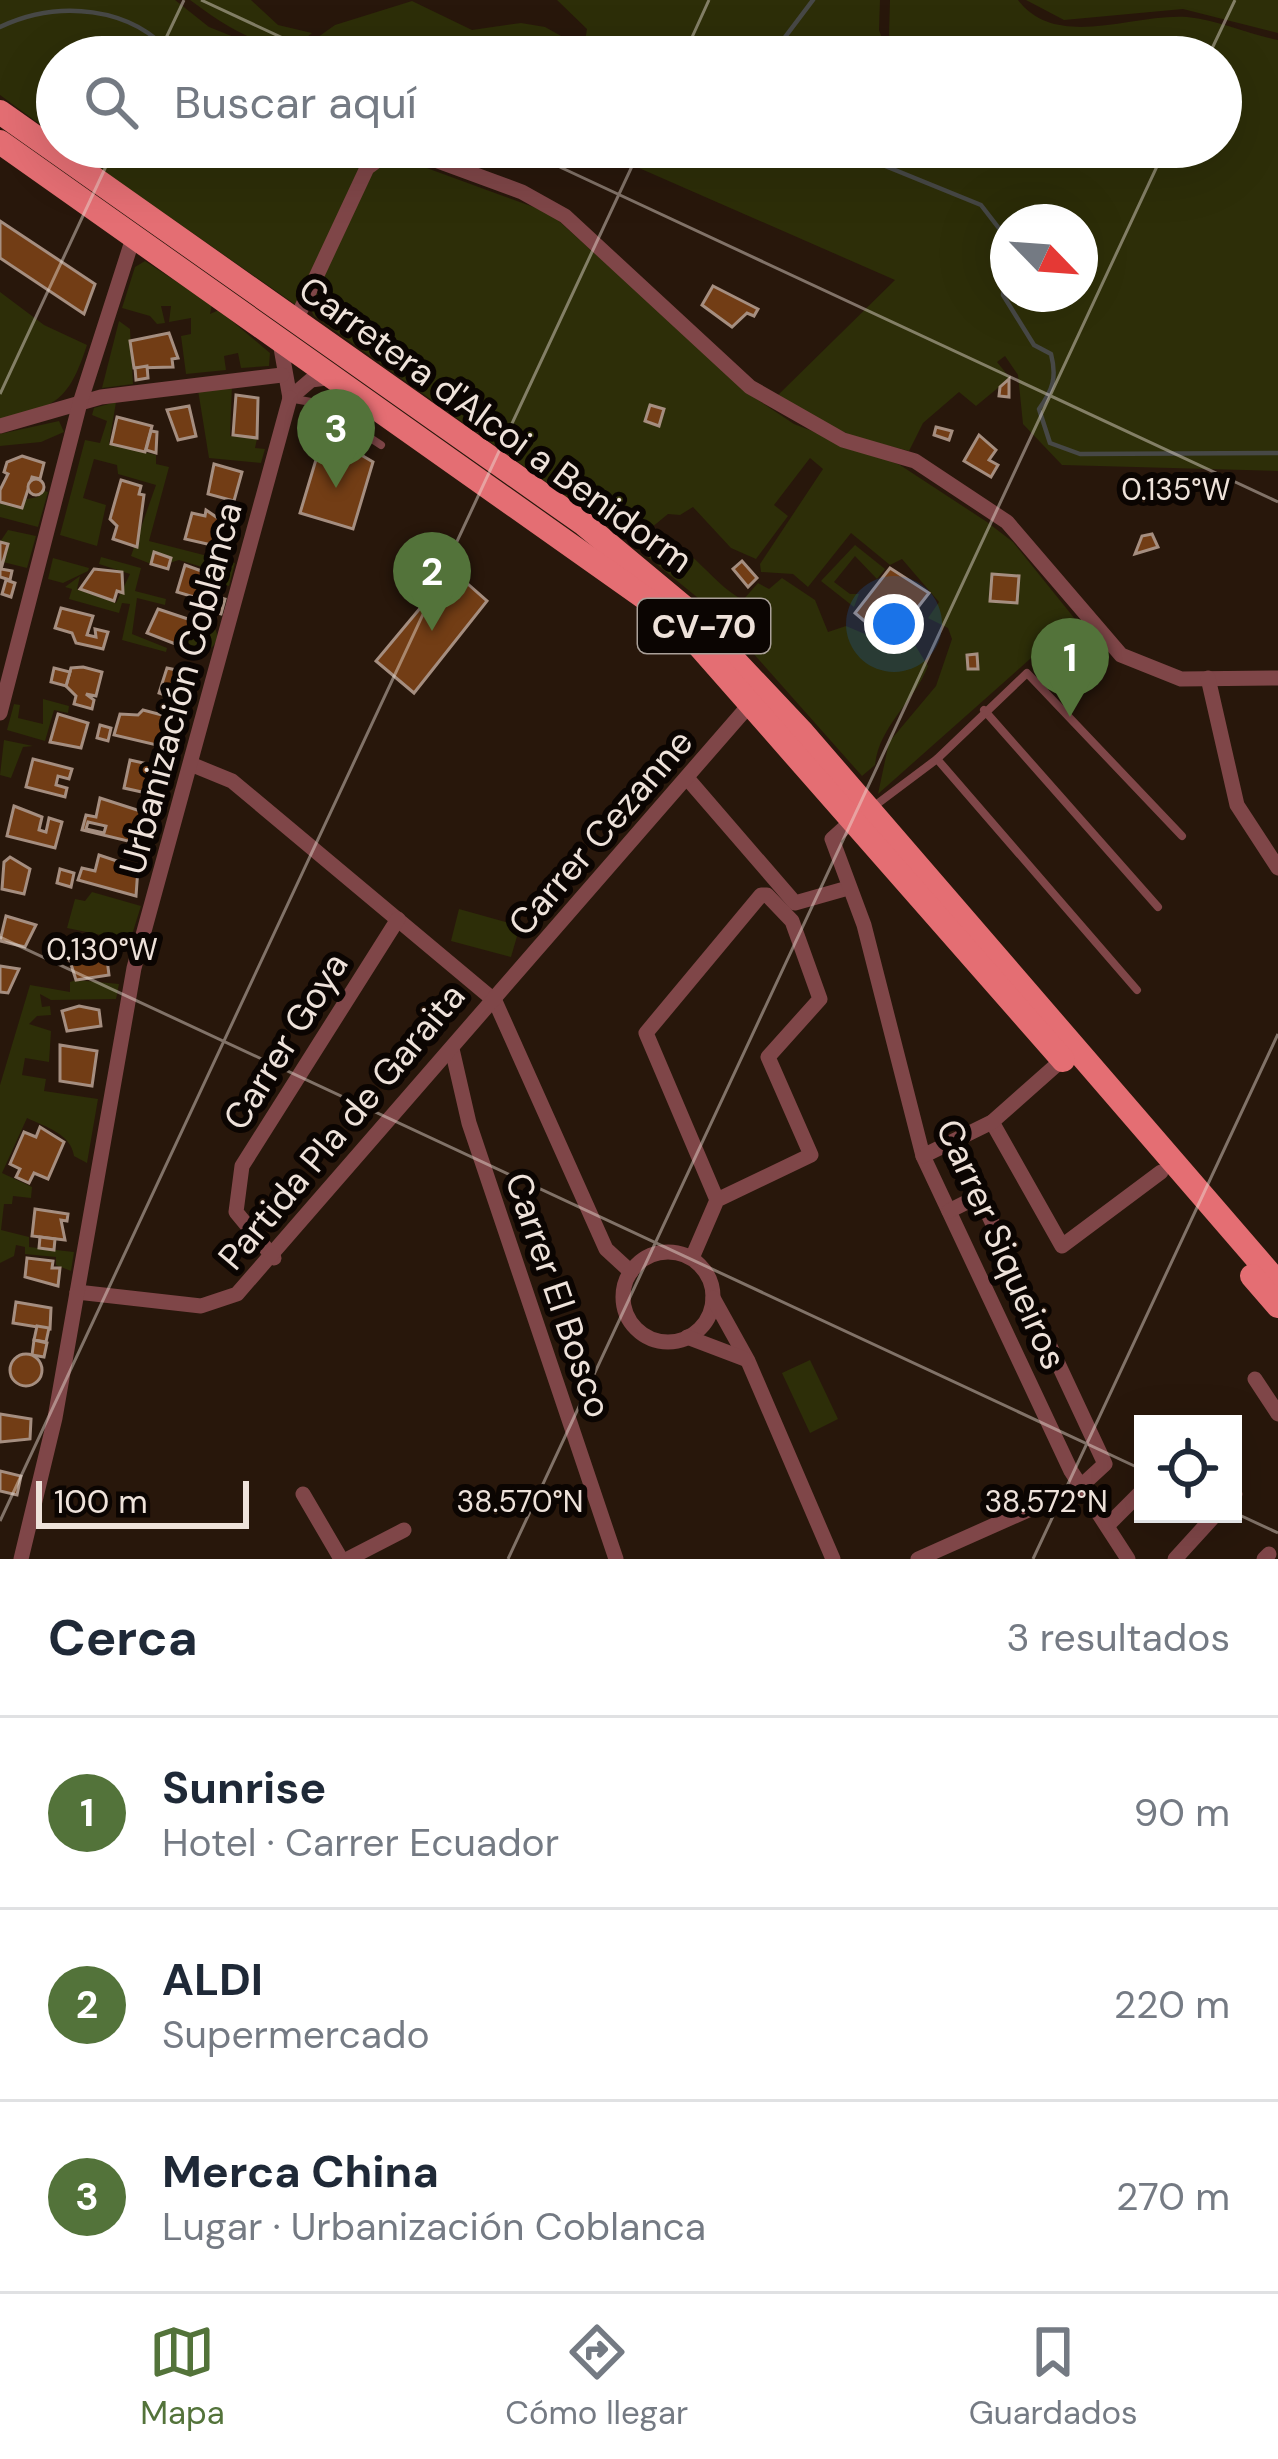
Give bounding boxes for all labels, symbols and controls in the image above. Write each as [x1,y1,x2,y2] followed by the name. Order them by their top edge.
[36,36,1242,168] search box
[78,69,144,135] icon: search
[174,73,417,132] text: Buscar aquí
[990,204,1098,312] north arrow
[289,266,702,583] street label: Carretera d'Alcoi a Benidorm
[297,389,375,488] pin: 3
[1121,470,1231,509] text: 0.135°W
[108,497,253,879] street label: Urbanización Coblanca
[393,532,471,631] pin: 2
[864,594,924,654] your location
[638,599,770,653] road number: CV-70
[1031,618,1109,717] pin: 1
[498,719,703,945] street label: Carrer Cezanne
[46,930,158,969] text: 0.130°W
[212,944,358,1139] street label: Carrer Goya
[208,973,475,1279] street label: Partida Pla de Garaita
[925,1112,1078,1376] street label: Carrer Siqueiros
[495,1167,622,1424] street label: Carrer El Bosco
[1134,1415,1242,1523] map controls
[1134,1415,1242,1523] button: locate
[36,1475,249,1528] scale bar
[54,1480,148,1523] text: 100 m
[457,1482,583,1521] text: 38.570°N
[984,1482,1108,1521] text: 38.572°N
[48,1604,198,1671] text: Cerca
[1006,1612,1230,1663] text: 3 resultados
[162,1758,326,1817] text: Sunrise
[80,1787,94,1838] text: 1
[1134,1787,1230,1838] text: 90 m
[162,1817,559,1868] text: Hotel · Carrer Ecuador
[162,1950,263,2009] text: ALDI
[76,1979,98,2030] text: 2
[1114,1979,1230,2030] text: 220 m
[162,2009,430,2060] text: Supermercado
[162,2142,439,2201] text: Merca China
[75,2171,99,2222] text: 3
[1116,2171,1230,2222] text: 270 m
[162,2201,706,2252] text: Lugar · Urbanización Coblanca
[140,2319,225,2434] tab: Mapa
[505,2319,688,2434] tab: Cómo llegar
[969,2319,1138,2434] tab: Guardados

